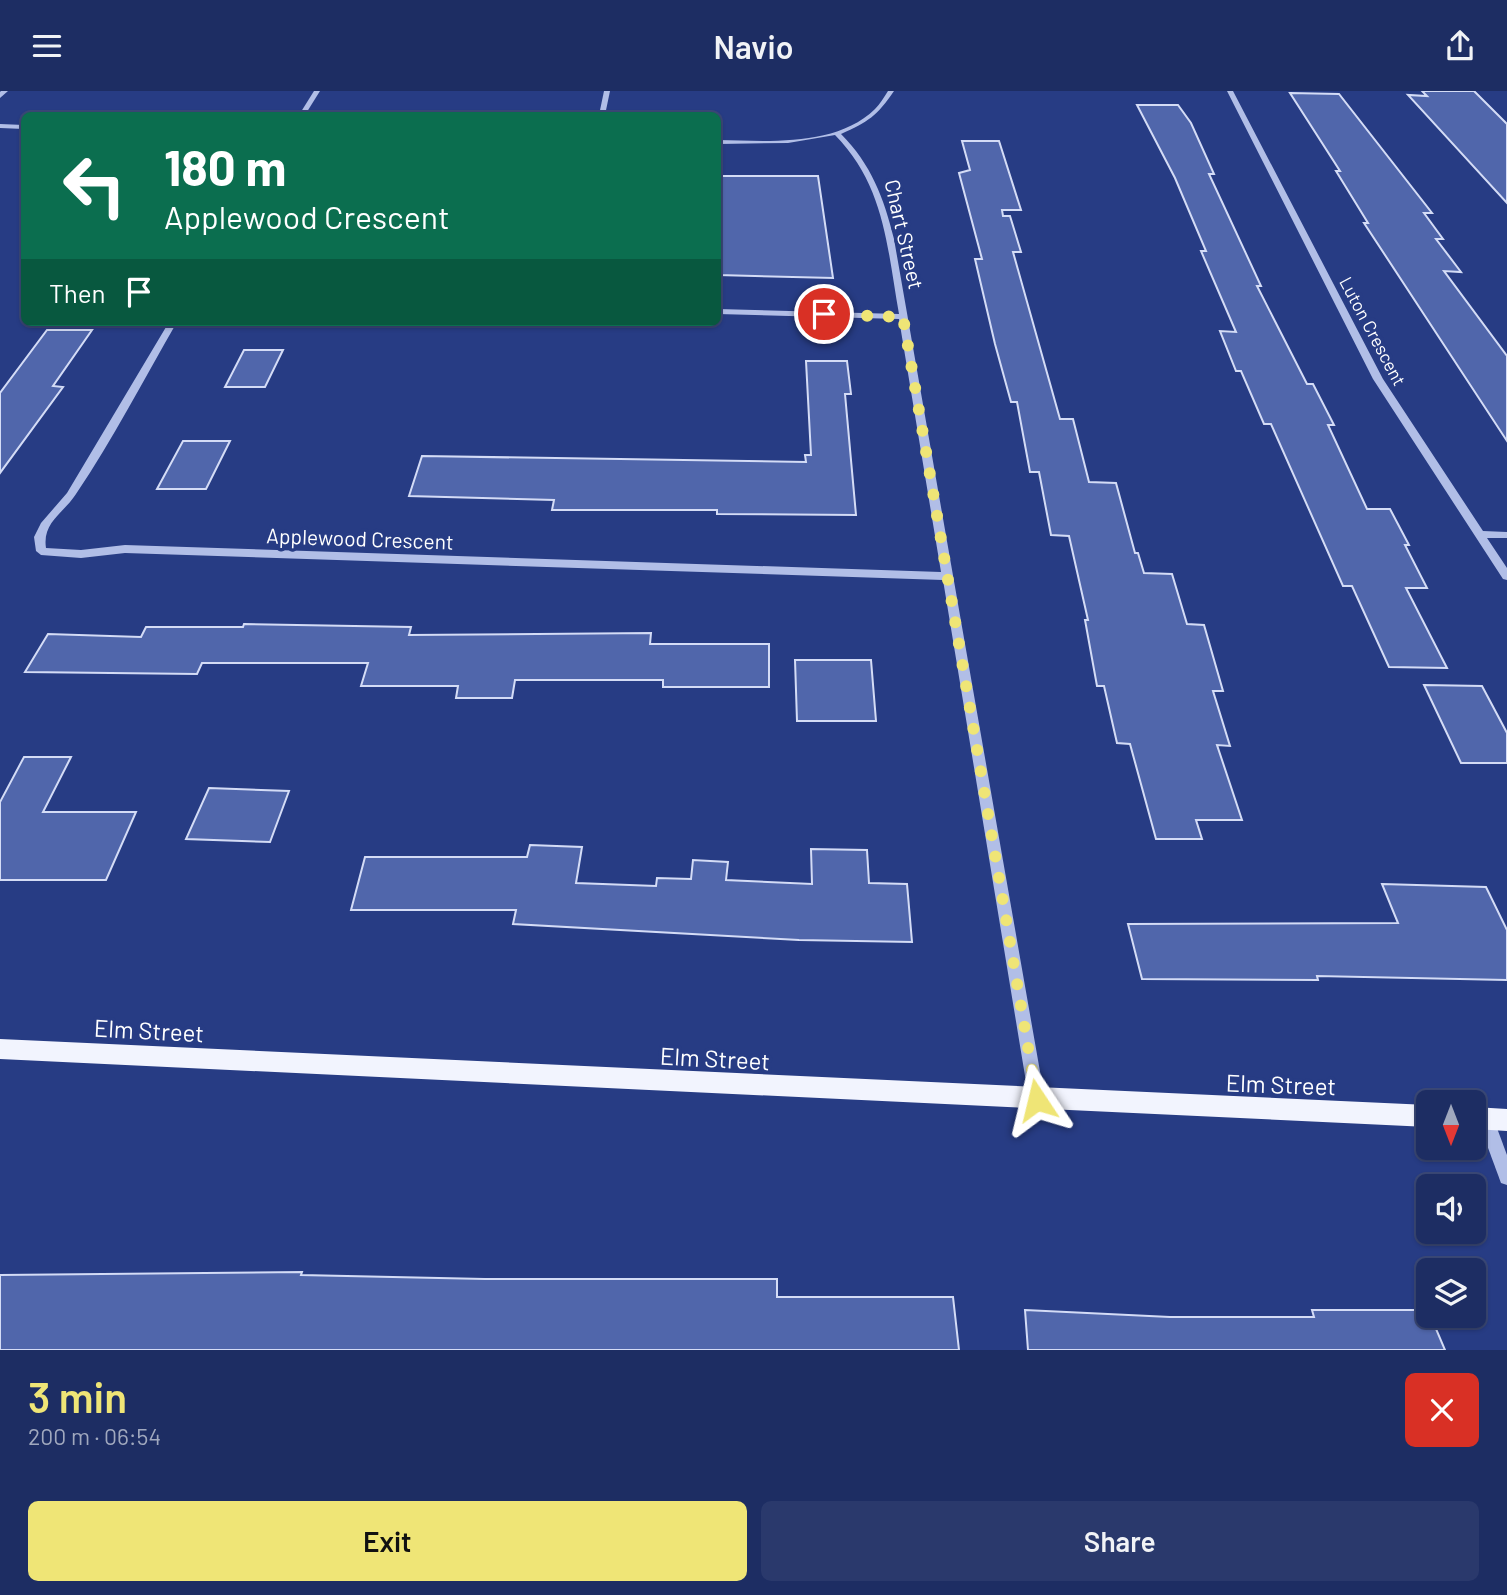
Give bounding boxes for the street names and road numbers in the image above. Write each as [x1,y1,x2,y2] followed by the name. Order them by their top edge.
[880,177,930,291] street label: Chart Street
[1335,273,1411,389] street label: Luton Crescent
[266,522,454,554] street label: Applewood Crescent
[93,1013,205,1047] street label: Elm Street
[659,1041,771,1075] street label: Elm Street
[1225,1068,1337,1100] street label: Elm Street

